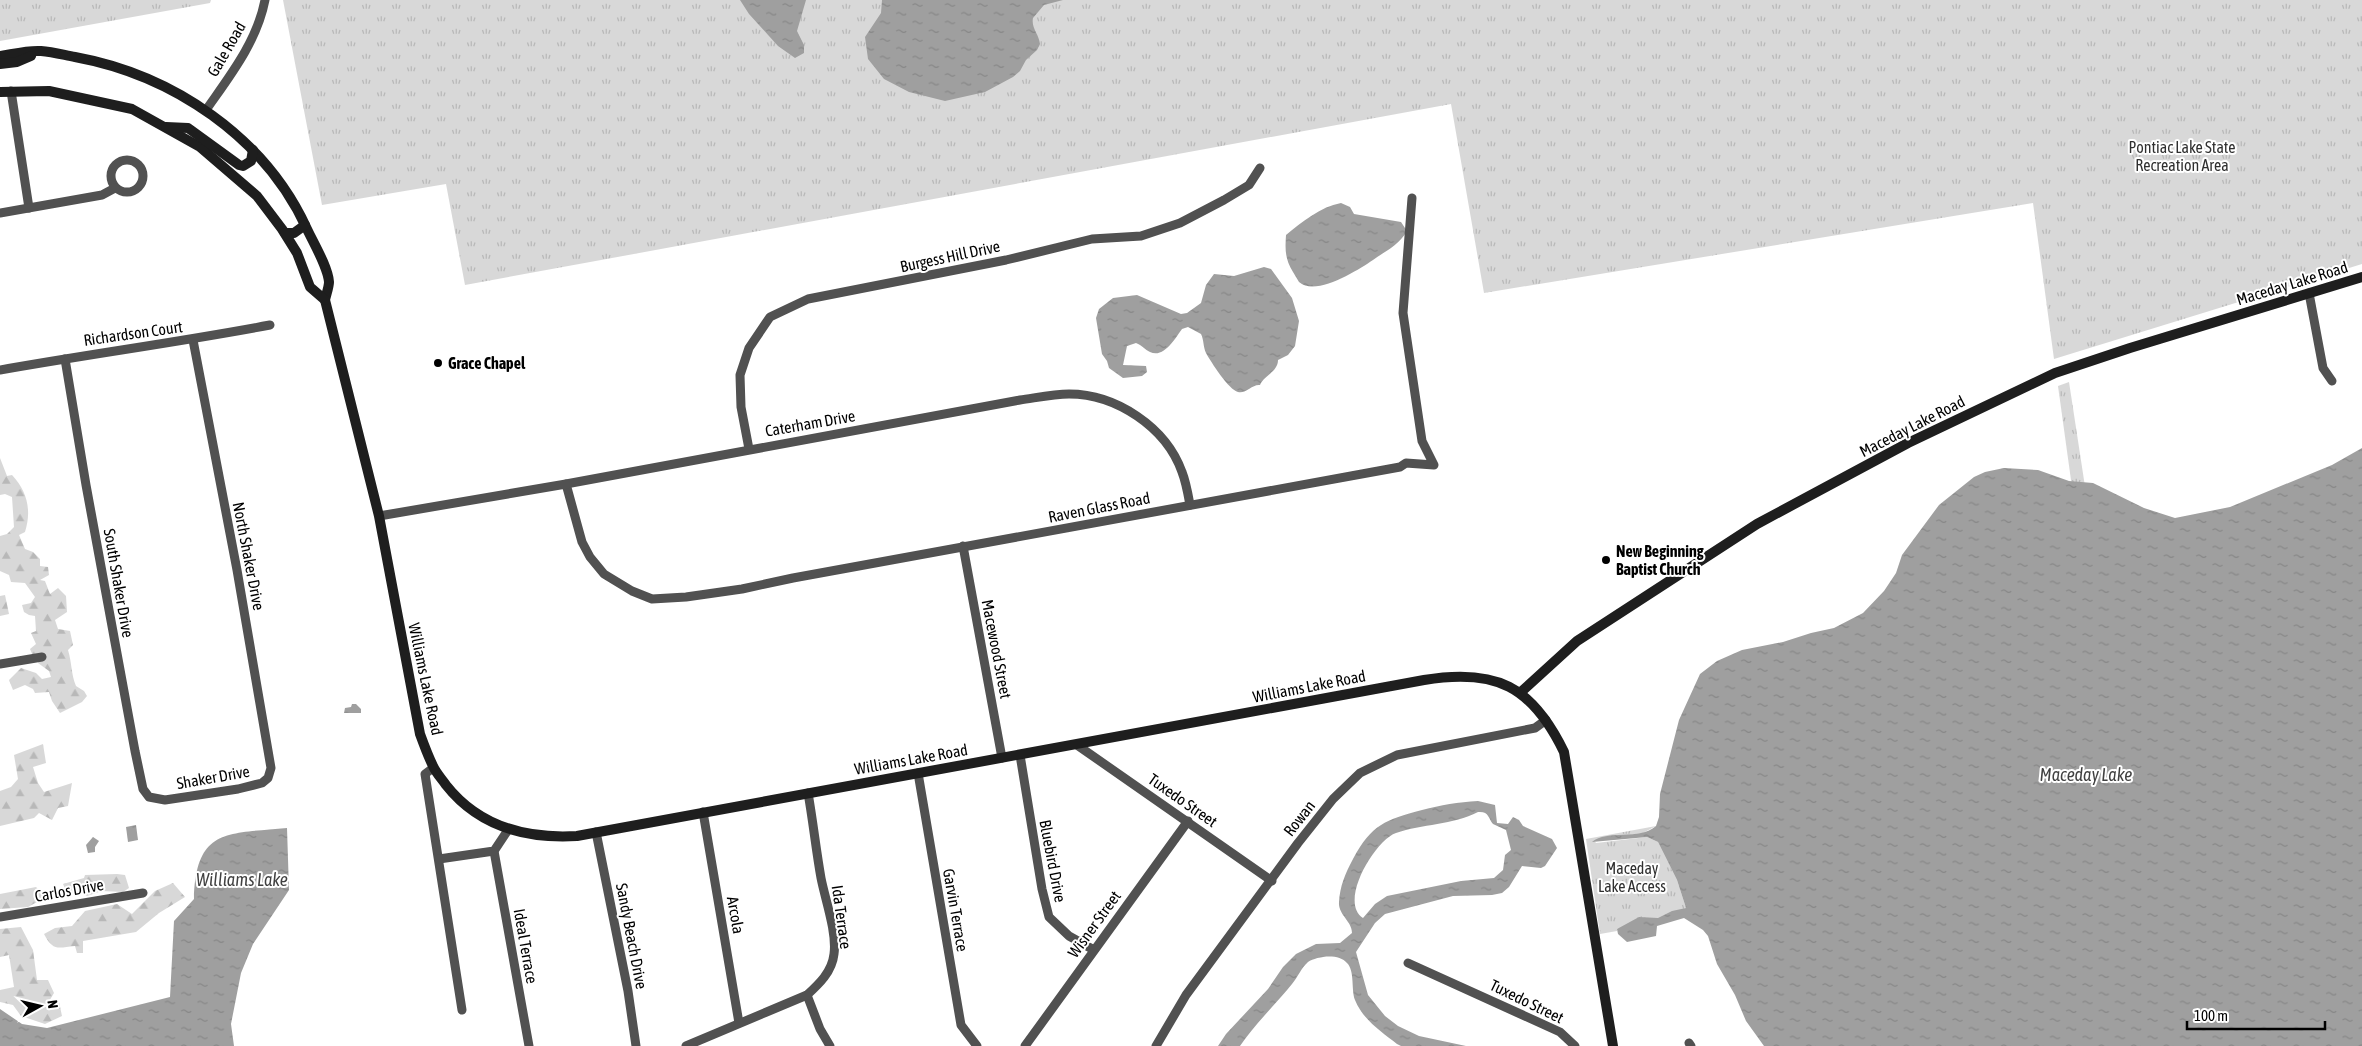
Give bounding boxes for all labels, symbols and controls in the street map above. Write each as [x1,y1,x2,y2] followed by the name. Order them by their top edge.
[203,19,249,79] street label: Gale Road
[2128,138,2236,174] park label: Pontiac Lake State Recreation Area
[898,237,1002,276] street label: Burgess Hill Drive
[2234,258,2350,309] street label: Maceday Lake Road
[82,317,184,349] street label: Richardson Court
[448,354,526,372] place label: Grace Chapel
[432,357,444,369] marker: Grace Chapel
[1856,392,1968,461] street label: Maceday Lake Road
[764,406,856,440] street label: Caterham Drive
[1047,488,1151,526] street label: Raven Glass Road
[230,500,268,612] street label: North Shaker Drive
[101,527,137,639] street label: South Shaker Drive
[1616,542,1704,578] place label: New Beginning Baptist Church
[1600,554,1612,566] marker: New Beginning Baptist Church
[979,598,1015,700] street label: Macewood Street
[405,621,447,737] street label: Williams Lake Road
[1251,666,1367,706] street label: Williams Lake Road
[853,740,969,778] street label: Williams Lake Road
[175,762,251,792] street label: Shaker Drive
[2040,764,2132,785] water label: Maceday Lake
[1145,770,1221,830] street label: Tuxedo Street
[1280,797,1318,839] street label: Rowan
[1036,818,1070,904] street label: Bluebird Drive
[1598,859,1666,895] park label: Maceday Lake Access
[940,867,972,953] street label: Garvin Terrace
[196,869,288,890] water label: Williams Lake
[33,875,105,905] street label: Carlos Drive
[612,882,651,991] street label: Sandy Beach Drive
[829,884,855,950] street label: Ida Terrace
[1064,887,1124,961] street label: Wisner Street
[724,895,748,935] street label: Arcola
[511,907,541,985] street label: Ideal Terrace
[1487,975,1567,1027] street label: Tuxedo Street
[15,981,65,1031] north arrow
[2187,998,2324,1030] scale bar
[44,999,61,1009] text: N
[2194,1007,2228,1024] text: 100 m

